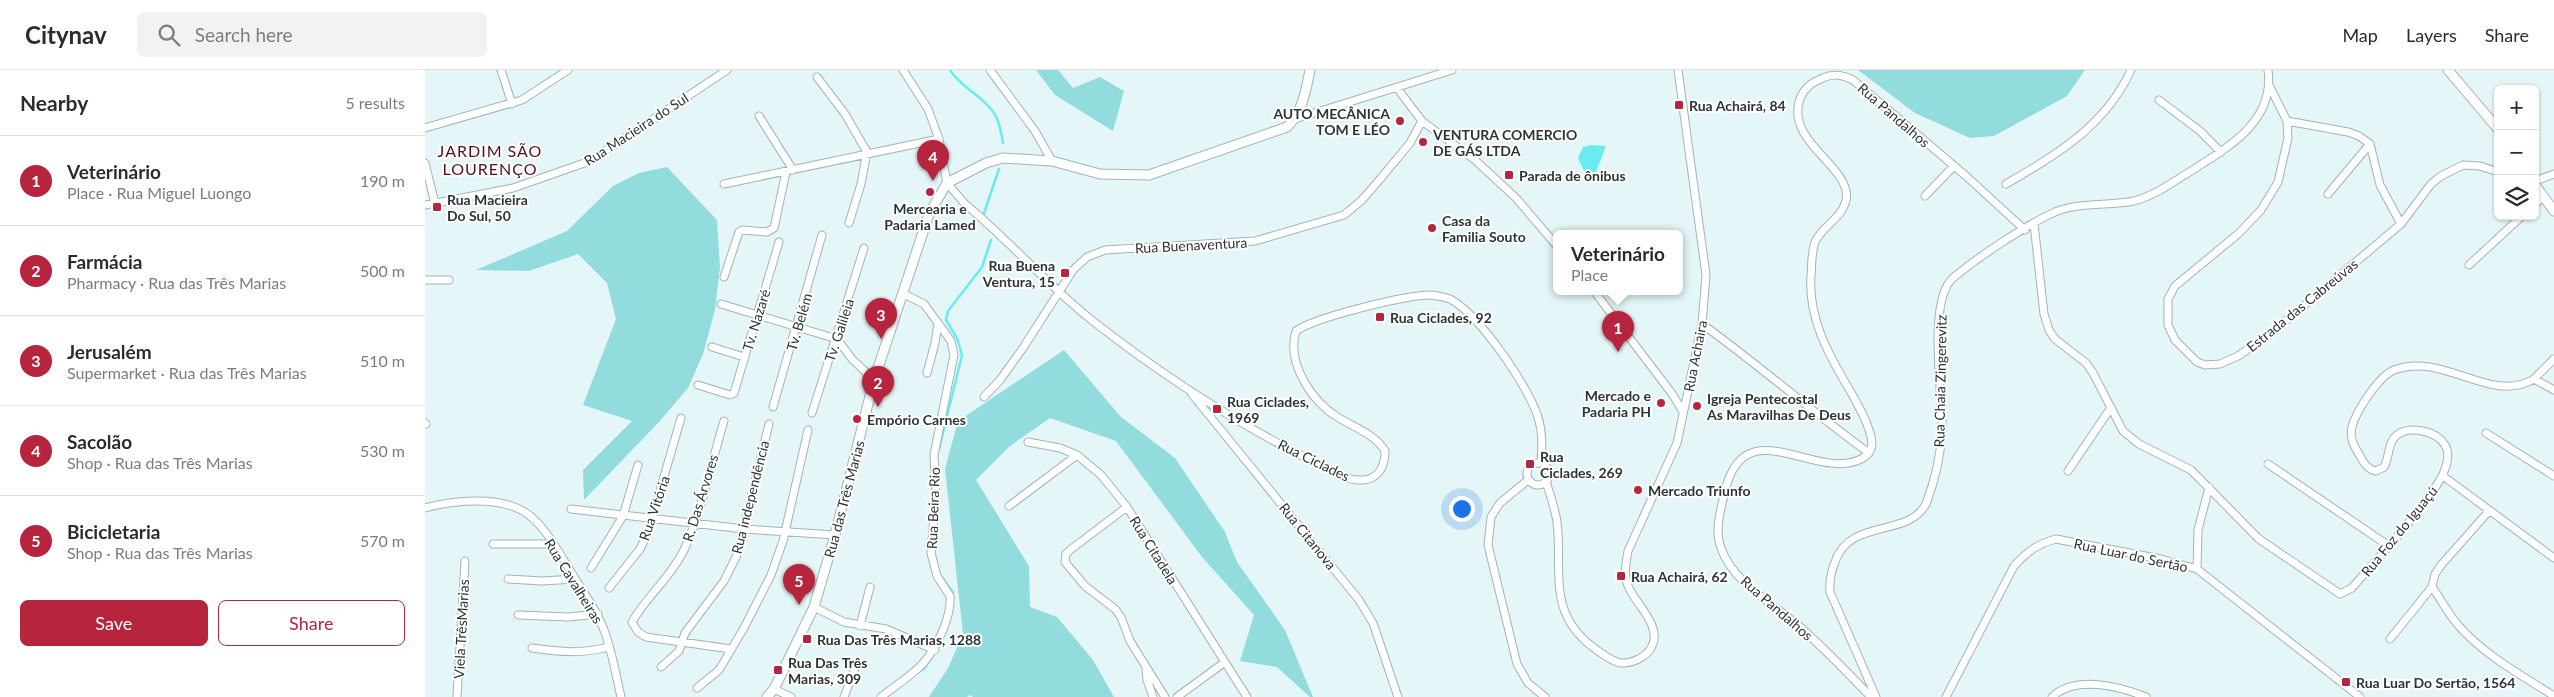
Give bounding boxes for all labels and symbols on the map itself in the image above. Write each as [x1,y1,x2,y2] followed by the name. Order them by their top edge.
[1855,79,1933,151] street label: Rua Pandalhos
[581,89,691,169] street label: Rua Macieira do Sul
[1689,97,1786,114] place label: Rua Achairá, 84
[1673,99,1685,111] marker: Rua Achairá, 84
[1272,105,1390,138] place label: AUTO MECÂNICA TOM E LÉO
[1394,115,1406,127] marker: AUTO MECÂNICA TOM E LÉO
[1432,126,1577,159] place label: VENTURA COMERCIO DE GÁS LTDA
[1417,136,1429,148] marker: VENTURA COMERCIO DE GÁS LTDA
[917,140,949,181] pin: 4
[438,141,542,178] district label: JARDIM SÃO LOURENÇO
[1519,167,1626,184] place label: Parada de ônibus
[1503,169,1515,181] marker: Parada de ônibus
[924,186,936,198] marker: Mercearia e Padaria Lamed
[447,191,528,224] place label: Rua Macieira Do Sul, 50
[884,200,976,233] place label: Mercearia e Padaria Lamed
[431,201,443,213] marker: Rua Macieira Do Sul, 50
[1442,212,1526,245] place label: Casa da Familia Souto
[1426,222,1438,234] marker: Casa da Familia Souto
[1134,234,1248,256] street label: Rua Buenaventura
[2243,255,2361,355] street label: Estrada das Cabreúvas
[982,257,1055,290] place label: Rua Buena Ventura, 15
[1059,267,1071,279] marker: Rua Buena Ventura, 15
[739,287,773,353] street label: Tv. Nazaré
[783,291,815,353] street label: Tv. Belém
[821,296,857,364] street label: Tv. Galileia
[865,298,897,339] pin: 3
[1390,309,1492,326] place label: Rua Ciclades, 92
[1374,311,1386,323] marker: Rua Ciclades, 92
[1602,311,1634,352] pin: 1
[1930,314,1950,448] street label: Rua Chaia Zingerevitz
[1680,319,1710,393] street label: Rua Achaira
[862,366,894,407] pin: 2
[1582,387,1652,420] place label: Mercado e Padaria PH
[1706,390,1851,423] place label: Igreja Pentecostal As Maravilhas De Deus
[1227,393,1309,426] place label: Rua Ciclades, 1969
[1655,397,1667,409] marker: Mercado e Padaria PH
[1691,400,1703,412] marker: Igreja Pentecostal As Maravilhas De Deus
[1211,403,1223,415] marker: Rua Ciclades, 1969
[867,411,966,428] place label: Empório Carnes
[851,413,863,425] marker: Empório Carnes
[1275,435,1353,485] street label: Rua Ciclades
[728,438,772,556] street label: Rua independência
[820,439,868,559] street label: Rua das Três Marias
[1540,448,1623,481] place label: Rua Ciclades, 269
[679,452,721,544] street label: R. Das Árvores
[1524,458,1536,470] marker: Rua Ciclades, 269
[923,467,943,549] street label: Rua Beira Rio
[635,473,673,543] street label: Rua Vitória
[1648,482,1751,499] place label: Mercado Triunfo
[2357,482,2441,580] street label: Rua Foz do Iguaçú
[1632,484,1644,496] marker: Mercado Triunfo
[1449,496,1475,522] your location
[1276,499,1340,573] street label: Rua Citanova
[1126,513,1182,587] street label: Rua Citadela
[541,535,607,627] street label: Rua Cavalheiras
[2072,535,2190,575] street label: Rua Luar do Sertão
[783,564,815,605] pin: 5
[1631,568,1728,585] place label: Rua Achairá, 62
[1615,570,1627,582] marker: Rua Achairá, 62
[1738,572,1816,644] street label: Rua Pandalhos
[450,579,472,679] street label: Viela TrêsMarias
[817,631,981,648] place label: Rua Das Três Marias, 1288
[801,633,813,645] marker: Rua Das Três Marias, 1288
[788,654,867,687] place label: Rua Das Três Marias, 309
[772,664,784,676] marker: Rua Das Três Marias, 309
[2356,674,2515,691] place label: Rua Luar Do Sertão, 1564
[2340,676,2352,688] marker: Rua Luar Do Sertão, 1564

